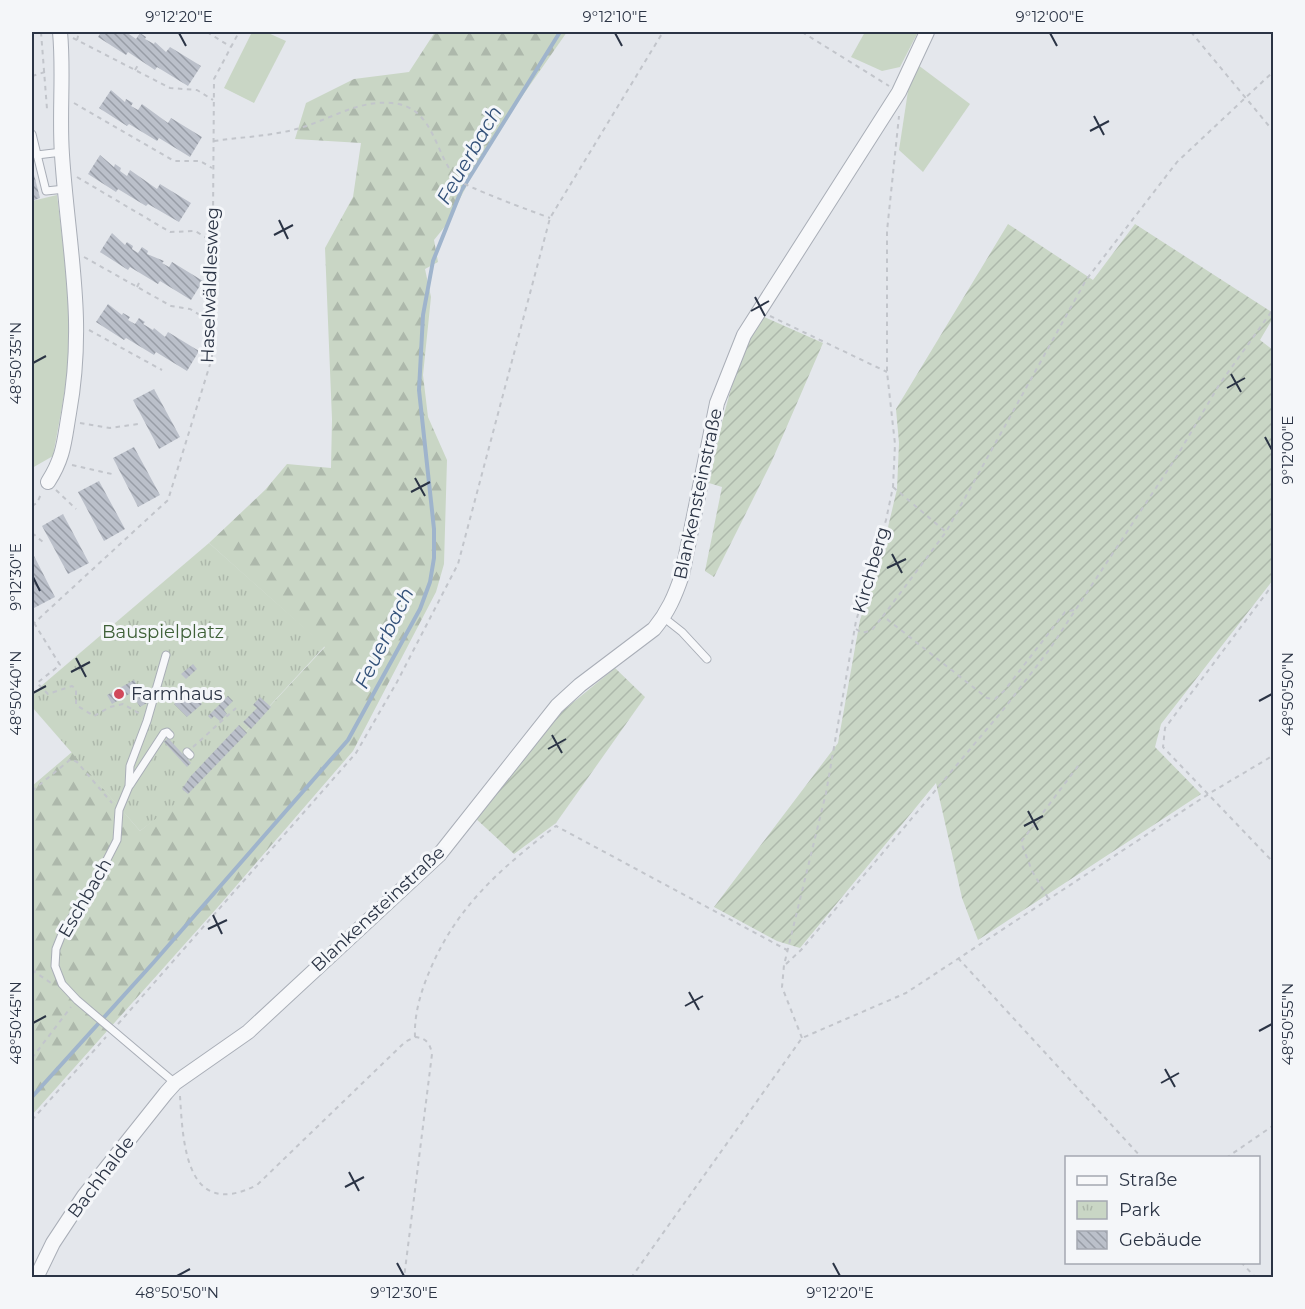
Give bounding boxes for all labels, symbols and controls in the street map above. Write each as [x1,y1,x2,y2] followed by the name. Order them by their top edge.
[145,7,213,26] text: 9°12'20"E
[583,7,647,26] text: 9°12'10"E
[1016,7,1084,26] text: 9°12'00"E
[431,102,507,208] water label: Feuerbach
[196,207,224,363] street label: Haselwäldlesweg
[6,322,25,404] text: 48°50'35"N
[669,406,727,582] street label: Blankensteinstraße
[1278,416,1297,484] text: 9°12'00"E
[848,524,894,616] street label: Kirchberg
[6,543,25,611] text: 9°12'30"E
[349,584,419,692] water label: Feuerbach
[102,621,224,643] park label: Bauspielplatz
[6,651,25,735] text: 48°50'40"N
[1278,652,1297,736] text: 48°50'50"N
[131,683,223,705] place label: Farmhaus
[112,687,126,701] marker: Farmhaus
[307,841,449,977] street label: Blankensteinstraße
[54,854,116,942] street label: Eschbach
[6,981,25,1065] text: 48°50'45"N
[1278,983,1297,1065] text: 48°50'55"N
[63,1132,139,1222] street label: Bachhalde
[1065,1156,1260,1264] legend
[1119,1169,1178,1191] text: Straße
[1119,1199,1160,1221] text: Park
[1119,1229,1202,1251] text: Gebäude
[135,1283,219,1302] text: 48°50'50"N
[370,1283,438,1302] text: 9°12'30"E
[806,1283,874,1302] text: 9°12'20"E

